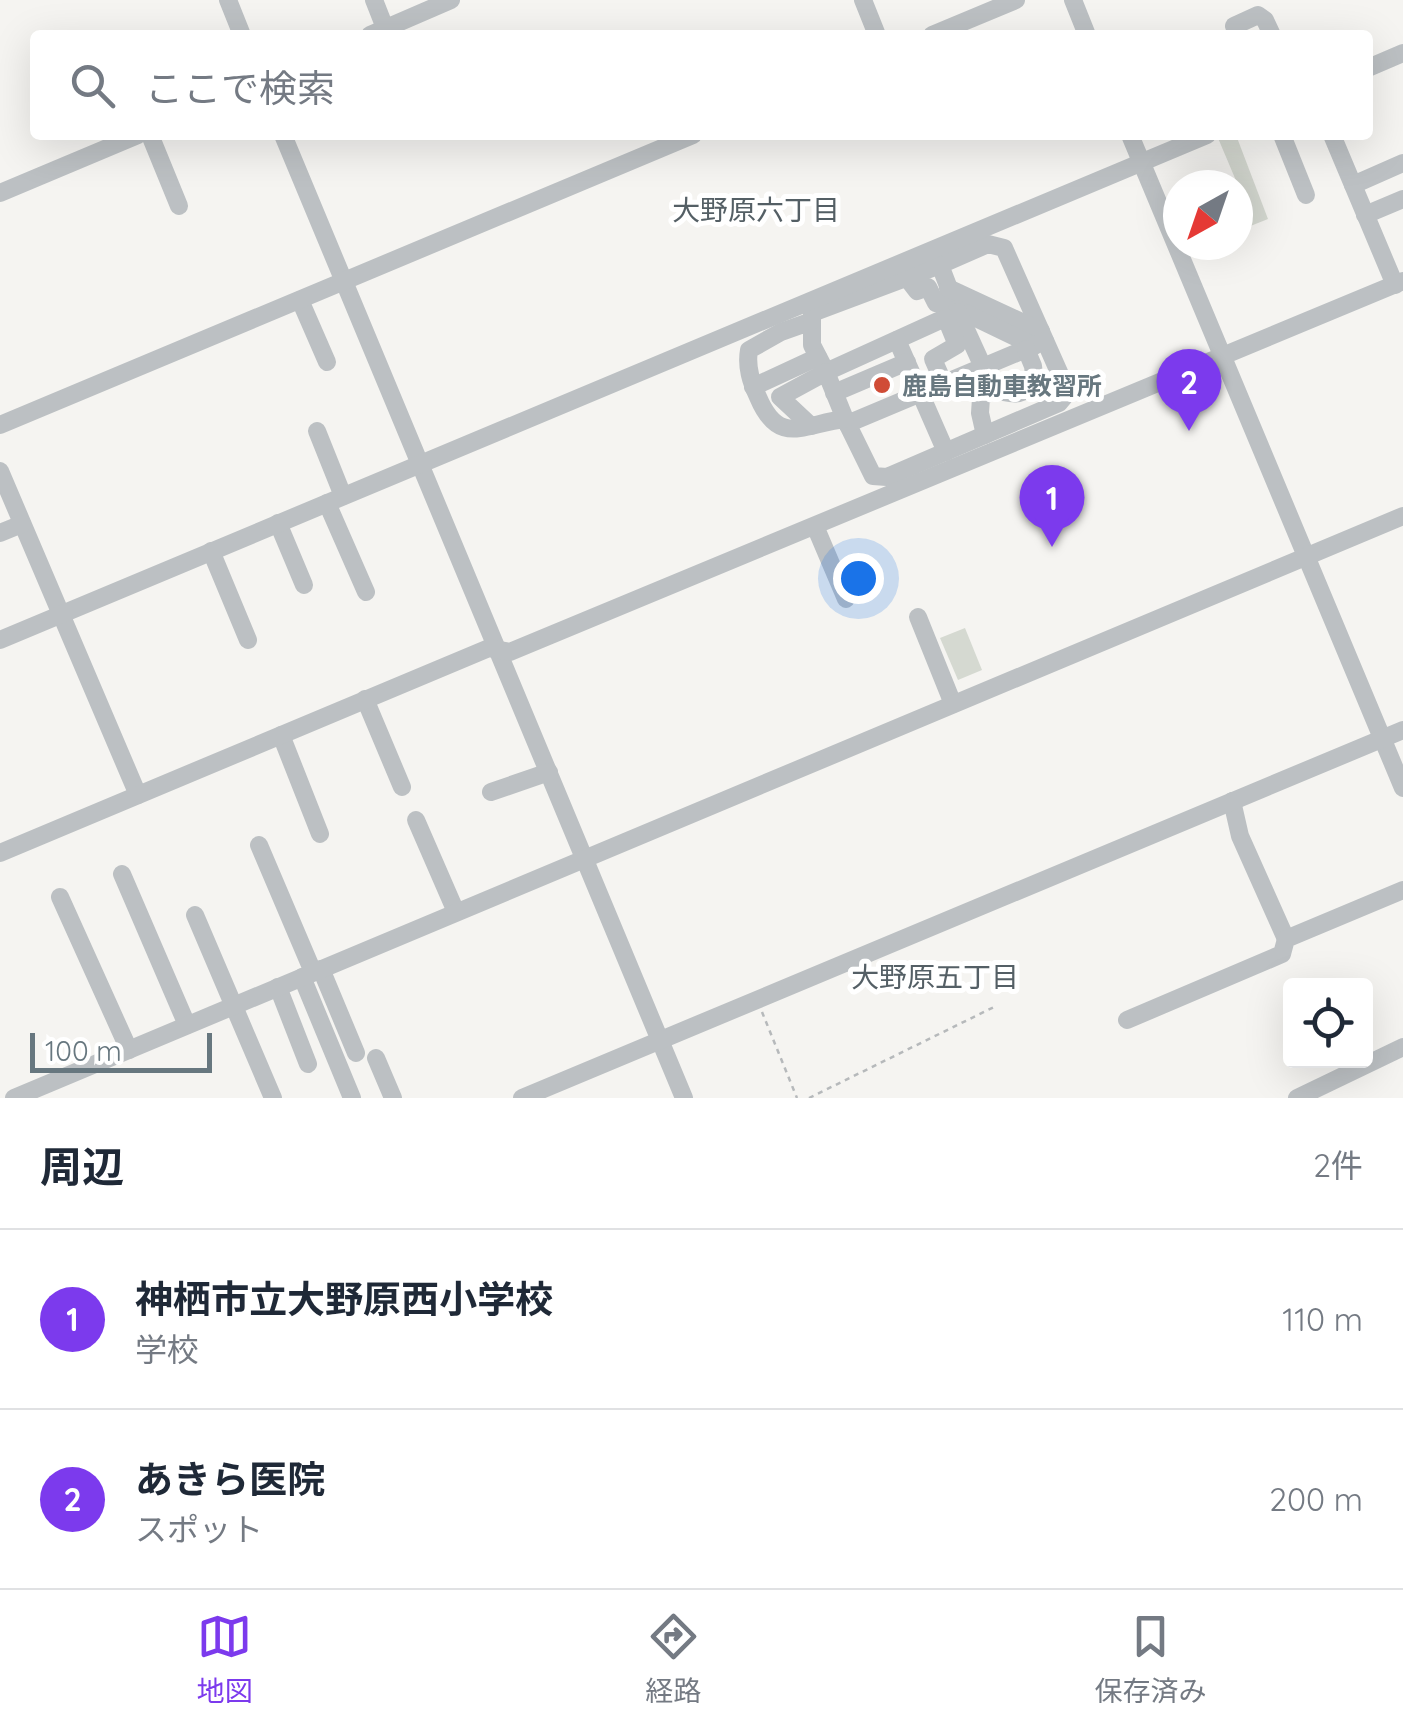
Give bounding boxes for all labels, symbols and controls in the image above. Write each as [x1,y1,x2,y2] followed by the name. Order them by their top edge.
[30,30,1373,140] search box
[65,58,120,113] icon: search
[145,64,335,112] text: ここで検索
[1163,170,1253,260] north arrow
[672,192,840,227] district label: 大野原六丁目
[1156,348,1222,431] pin: 2
[902,370,1102,401] place label: 鹿島自動車教習所
[871,374,893,396] marker: 鹿島自動車教習所
[1020,464,1084,547] pin: 1
[833,553,884,604] your location
[851,959,1019,994] district label: 大野原五丁目
[1283,978,1373,1068] map controls
[1283,978,1373,1068] button: locate
[30,1028,212,1072] scale bar
[45,1033,122,1068] text: 100 m
[40,1140,124,1193] text: 周辺
[1313,1145,1363,1185] text: 2件
[135,1275,553,1323] text: 神栖市立大野原西小学校
[66,1299,79,1339] text: 1
[1282,1299,1363,1339] text: 110 m
[135,1329,199,1369] text: 学校
[135,1455,325,1503] text: あきら医院
[63,1479,82,1519] text: 2
[1269,1479,1363,1519] text: 200 m
[135,1509,263,1549] text: スポット
[196,1609,253,1709] tab: 地図
[645,1609,702,1709] tab: 経路
[1094,1609,1207,1709] tab: 保存済み

